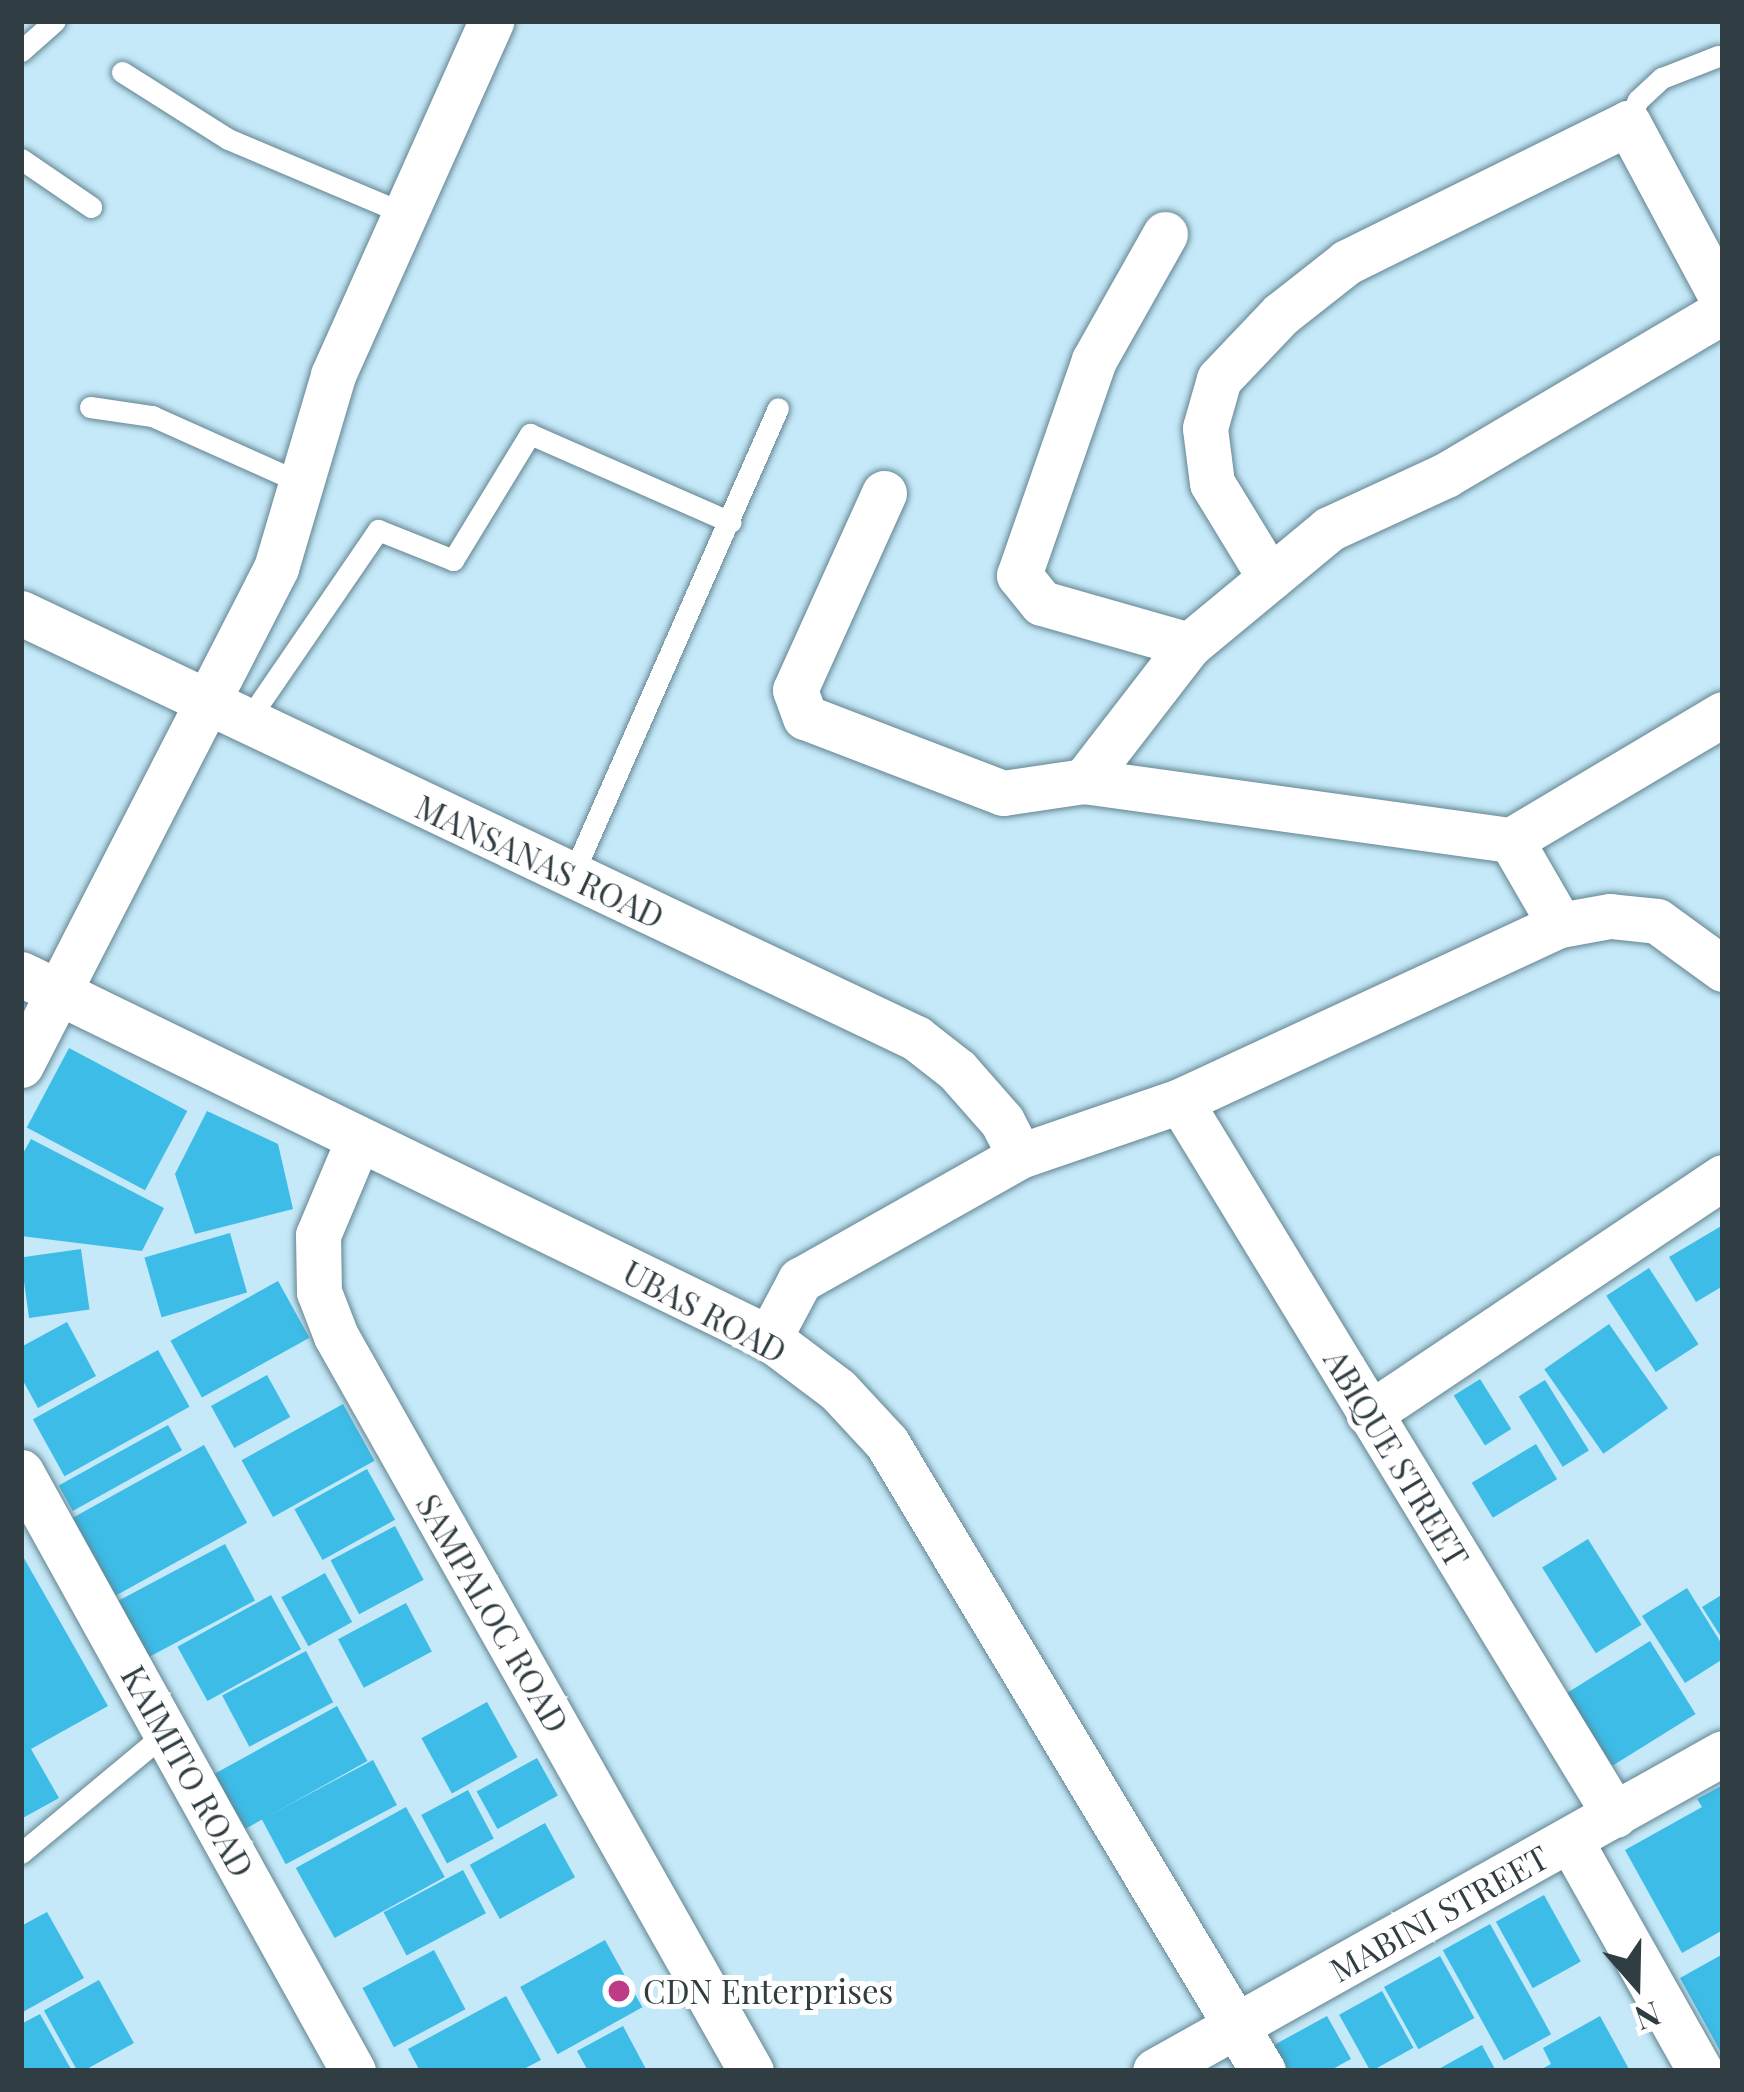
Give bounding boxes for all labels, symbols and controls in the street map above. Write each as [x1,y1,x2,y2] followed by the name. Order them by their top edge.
[410,786,670,936] street label: MANSANAS ROAD
[617,1252,793,1370] street label: UBAS ROAD
[1316,1342,1478,1574] street label: ABIQUE STREET
[409,1487,577,1739] street label: SAMPALOC ROAD
[114,1658,262,1884] street label: KAIMITO ROAD
[1323,1837,1555,1989] street label: MABINI STREET
[1576,1924,1696,2044] north arrow
[643,1971,893,2011] place label: CDN Enterprises
[606,1978,632,2004] marker: CDN Enterprises
[1630,1993,1667,2043] text: N

